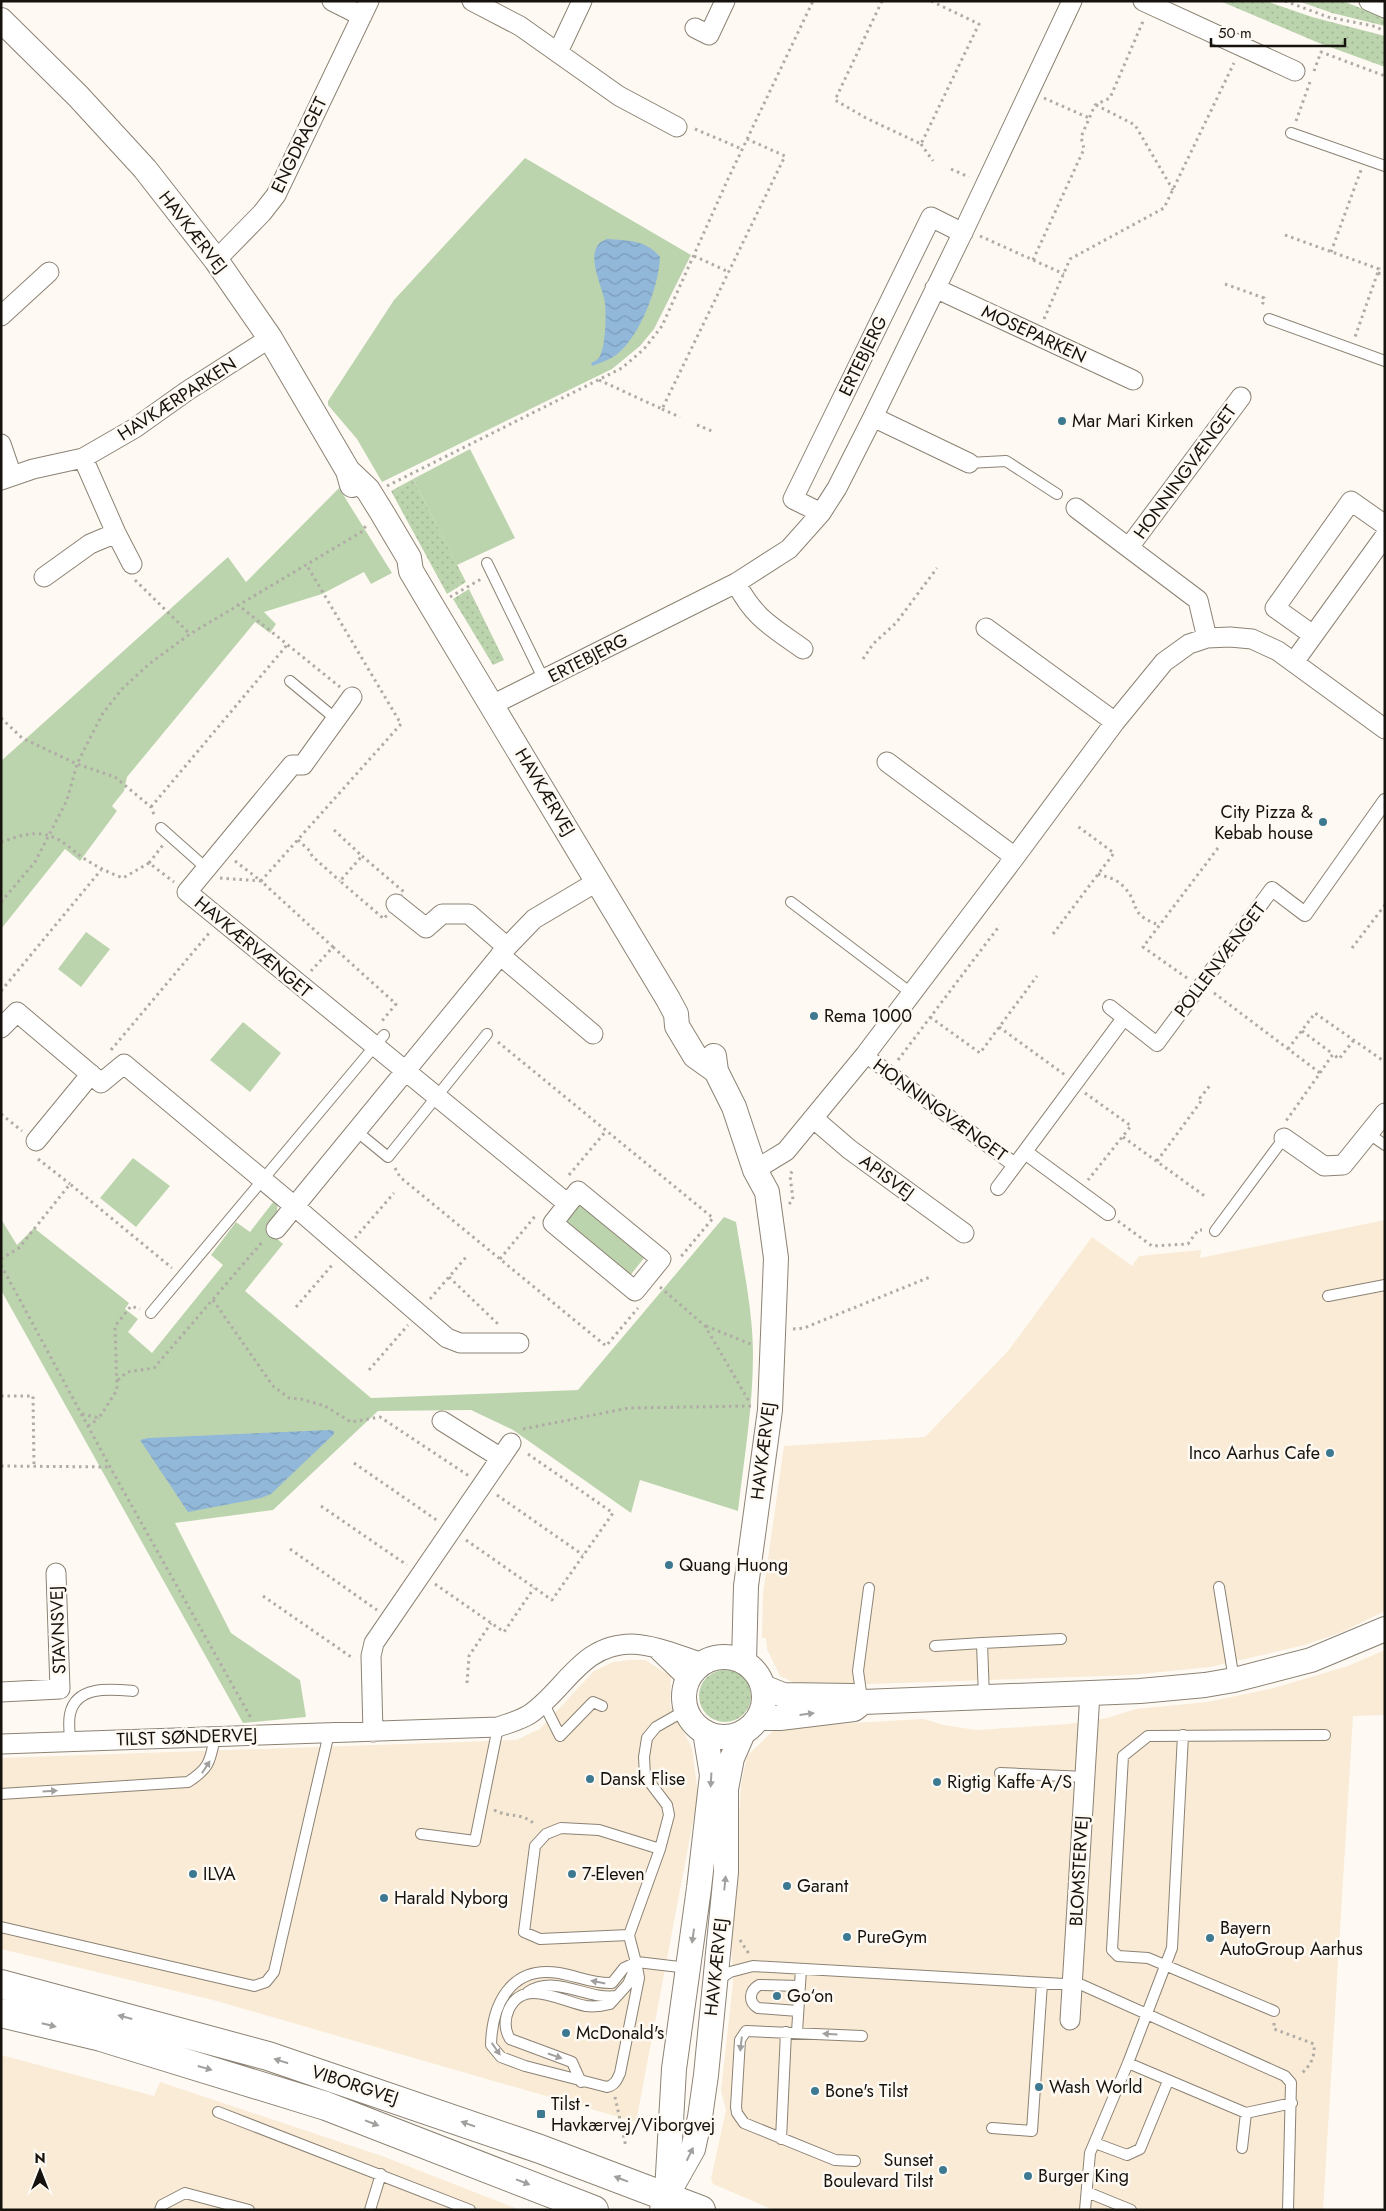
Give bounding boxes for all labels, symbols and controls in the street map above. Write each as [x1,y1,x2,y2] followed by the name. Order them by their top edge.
[1211,15,1345,47] scale bar
[1218,22,1252,44] text: 50 m
[265,92,334,197] street label: ENGDRAGET
[152,185,234,279] street label: HAVKÆRVEJ
[977,298,1091,370] street label: MOSEPARKEN
[832,311,894,401] street label: ERTEBJERG
[112,351,242,447] street label: HAVKÆRPARKEN
[1127,399,1243,544] street label: HONNINGVÆNGET
[1072,408,1194,434] place label: Mar Mari Kirken
[1056,415,1068,427] marker: Mar Mari Kirken
[544,627,633,689] street label: ERTEBJERG
[508,743,582,841] street label: HAVKÆRVEJ
[1214,799,1313,846] place label: City Pizza & Kebab house
[1317,816,1329,828] marker: City Pizza & Kebab house
[189,890,318,1004] street label: HAVKÆRVÆNGET
[1168,897,1272,1023] street label: POLLENVÆNGET
[824,1003,912,1029] place label: Rema 1000
[808,1010,820,1022] marker: Rema 1000
[868,1052,1013,1168] street label: HONNINGVÆNGET
[854,1148,920,1206] street label: APISVEJ
[744,1401,782,1501] street label: HAVKÆRVEJ
[1189,1440,1320,1466] place label: Inco Aarhus Cafe
[1324,1447,1336,1459] marker: Inco Aarhus Cafe
[679,1552,788,1578] place label: Quang Huong
[663,1559,675,1571] marker: Quang Huong
[43,1585,73,1675] street label: STAVNSVEJ
[800,1710,816,1718] one-way arrow
[116,1722,258,1752] street label: TILST SØNDERVEJ
[201,1760,210,1773] one-way arrow
[600,1766,685,1792] place label: Dansk Flise
[947,1769,1072,1795] place label: Rigtig Kaffe A/S
[706,1772,714,1788] one-way arrow
[584,1773,596,1785] marker: Dansk Flise
[931,1776,943,1788] marker: Rigtig Kaffe A/S
[42,1787,58,1795] one-way arrow
[1063,1815,1095,1927] street label: BLOMSTERVEJ
[203,1861,236,1887] place label: ILVA
[582,1861,645,1887] place label: 7-Eleven
[187,1868,199,1880] marker: ILVA
[566,1868,578,1880] marker: 7-Eleven
[797,1873,849,1899] place label: Garant
[721,1874,729,1890] one-way arrow
[781,1880,793,1892] marker: Garant
[394,1885,508,1911] place label: Harald Nyborg
[378,1892,390,1904] marker: Harald Nyborg
[1220,1915,1363,1962] place label: Bayern AutoGroup Aarhus
[698,1917,734,2017] street label: HAVKÆRVEJ
[857,1924,927,1950] place label: PureGym
[689,1929,697,1945] one-way arrow
[841,1931,853,1943] marker: PureGym
[1204,1932,1216,1944] marker: Bayern AutoGroup Aarhus
[589,1977,605,1985] one-way arrow
[787,1983,834,2009] place label: Go‘on
[771,1990,783,2002] marker: Go‘on
[117,2012,132,2020] one-way arrow
[576,2020,664,2046] place label: McDonald's
[41,2021,56,2029] one-way arrow
[560,2027,572,2039] marker: McDonald's
[822,2030,838,2038] one-way arrow
[737,2036,745,2052] one-way arrow
[491,2042,501,2056] one-way arrow
[548,2052,563,2060] one-way arrow
[273,2057,288,2065] one-way arrow
[308,2059,402,2111] street label: VIBORGVEJ
[198,2065,213,2073] one-way arrow
[1049,2074,1143,2100] place label: Wash World
[825,2078,908,2104] place label: Bone's Tilst
[1033,2081,1045,2093] marker: Wash World
[809,2085,821,2097] marker: Bone's Tilst
[551,2091,715,2138] place label: Tilst - Havkærvej/Viborgvej
[535,2108,547,2120] marker: Tilst - Havkærvej/Viborgvej
[364,2120,379,2127] one-way arrow
[460,2120,475,2128] one-way arrow
[15,2146,65,2196] north arrow
[686,2147,694,2161] one-way arrow
[823,2147,934,2194] place label: Sunset Boulevard Tilst
[34,2148,46,2168] text: N
[1038,2163,1129,2189] place label: Burger King
[937,2164,949,2176] marker: Sunset Boulevard Tilst
[1022,2170,1034,2182] marker: Burger King
[613,2175,628,2183] one-way arrow
[516,2178,531,2186] one-way arrow

